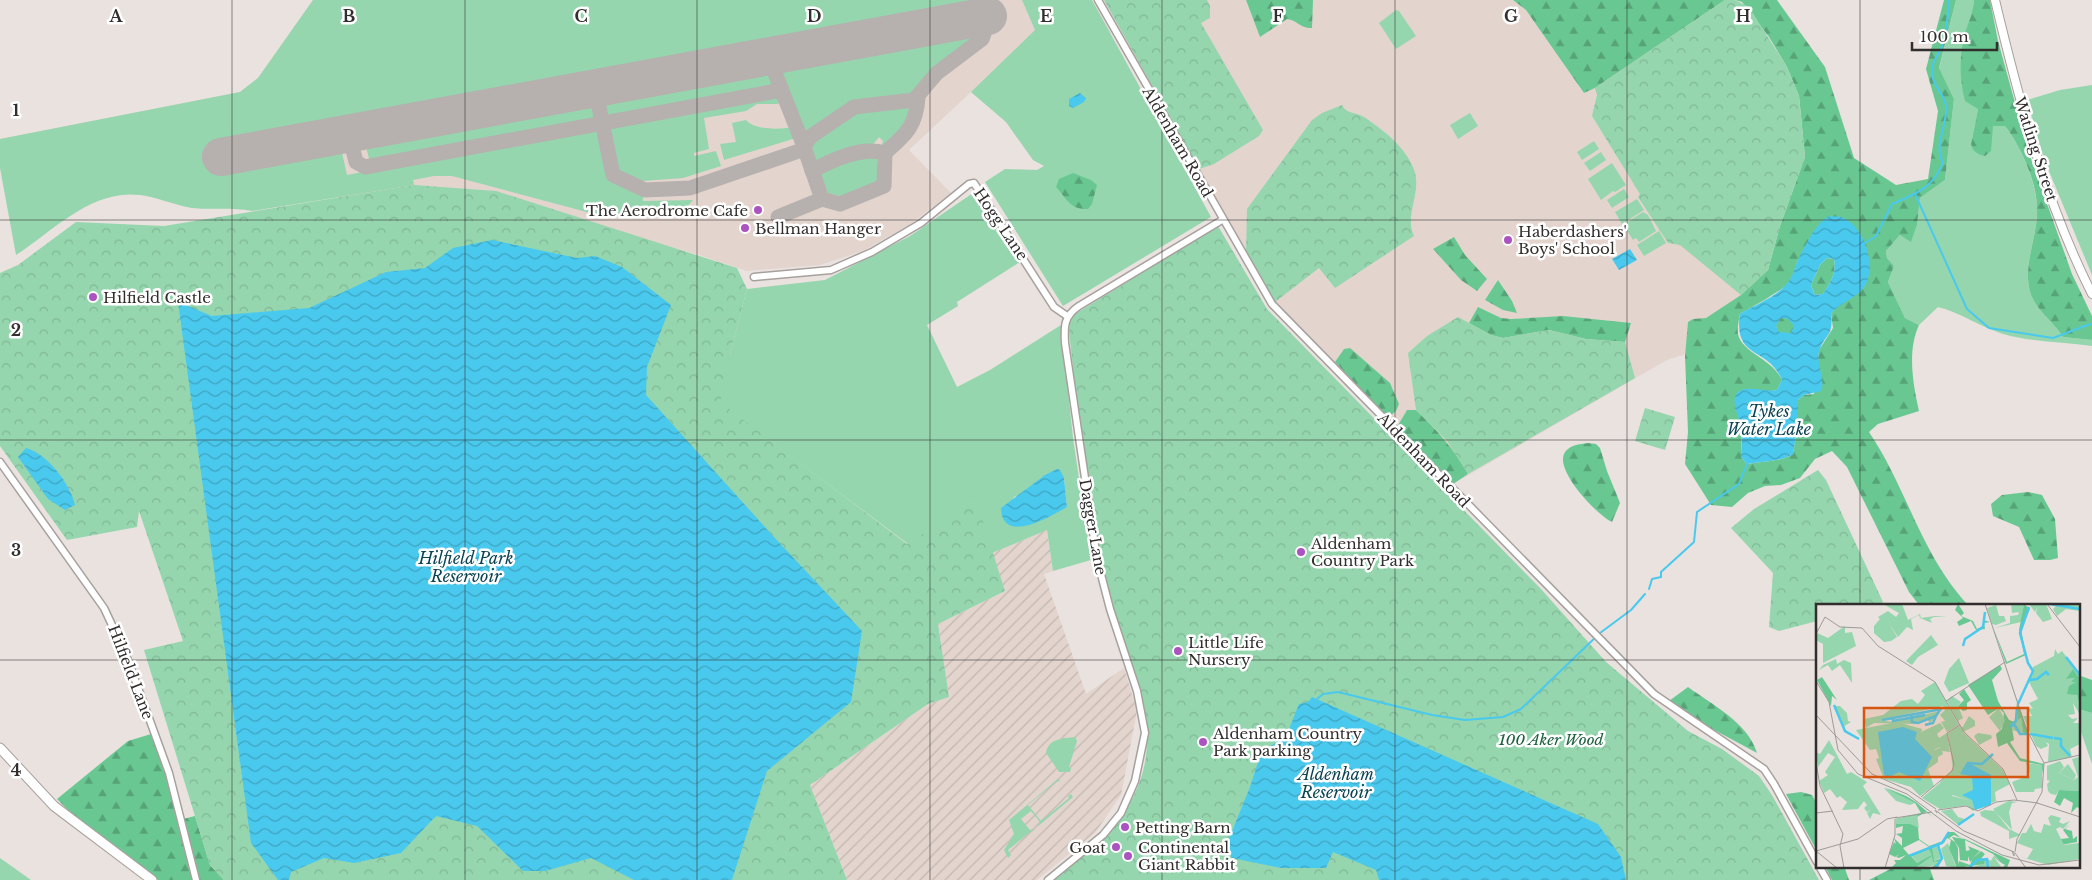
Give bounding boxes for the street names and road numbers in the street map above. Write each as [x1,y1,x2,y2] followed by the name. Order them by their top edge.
[1138,82,1217,201] street label: Aldenham Road
[2010,93,2062,204] street label: Watling Street
[970,184,1032,264] street label: Hogg Lane
[1373,408,1474,511] street label: Aldenham Road
[1075,478,1111,576] street label: Dagger Lane
[104,622,158,722] street label: Hilfield Lane

